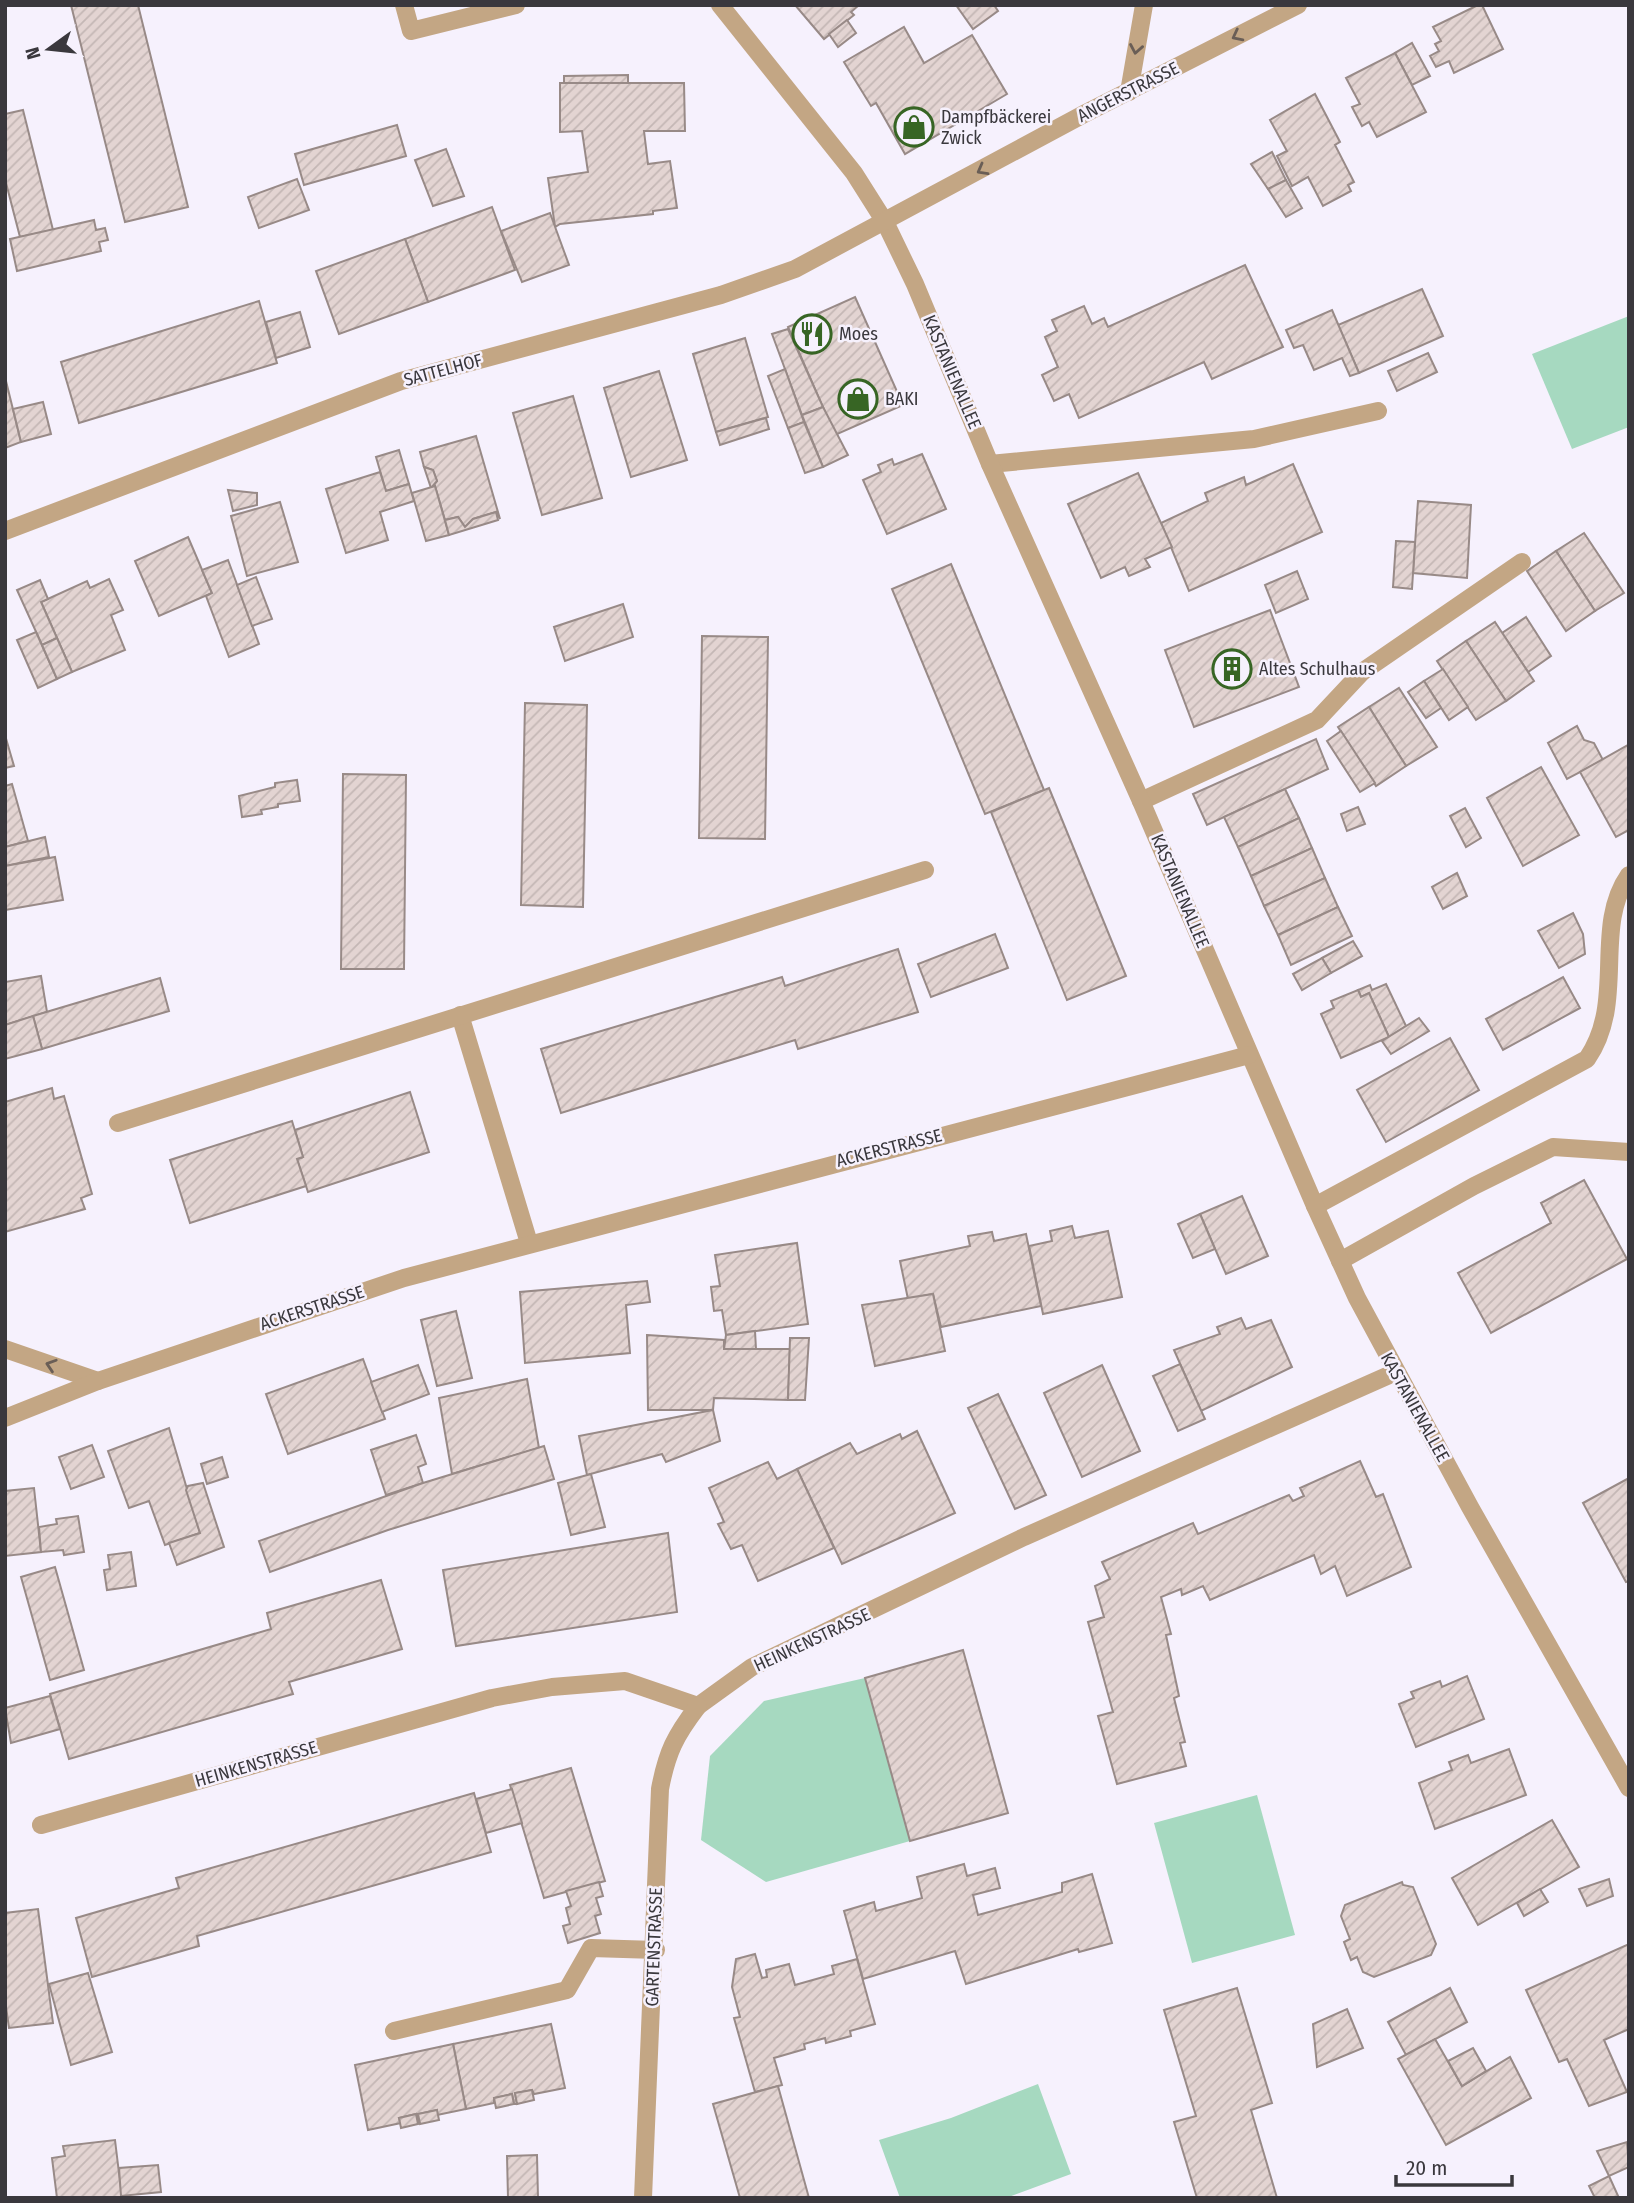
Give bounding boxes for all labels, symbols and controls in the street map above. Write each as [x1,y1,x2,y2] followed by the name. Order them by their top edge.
[14,14,84,84] north arrow
[1232,28,1244,42] one-way arrow
[1129,43,1144,55] one-way arrow
[20,45,46,62] text: N
[1074,57,1182,127] street label: ANGERSTRASSE
[893,106,935,148] shop icon: Dampfbäckerei Zwick
[941,106,1051,149] place label: Dampfbäckerei Zwick
[976,162,989,175] one-way arrow
[918,312,986,432] street label: KASTANIENALLEE
[791,313,833,355] restaurant icon: Moes
[839,323,878,345] place label: Moes
[401,349,485,391] street label: SATTELHOF
[837,378,879,420] shop icon: BAKI
[885,388,918,410] place label: BAKI
[1211,648,1253,690] building icon: Altes Schulhaus
[1259,658,1376,680] place label: Altes Schulhaus
[1146,831,1214,951] street label: KASTANIENALLEE
[834,1124,944,1172] street label: ACKERSTRASSE
[257,1281,367,1335] street label: ACKERSTRASSE
[1376,1348,1454,1466] street label: KASTANIENALLEE
[46,1359,58,1374] one-way arrow
[750,1603,874,1677] street label: HEINKENSTRASSE
[192,1736,320,1792] street label: HEINKENSTRASSE
[641,1887,667,2007] street label: GARTENSTRASSE
[1396,2144,1512,2188] scale bar
[1406,2155,1447,2181] text: 20 m

